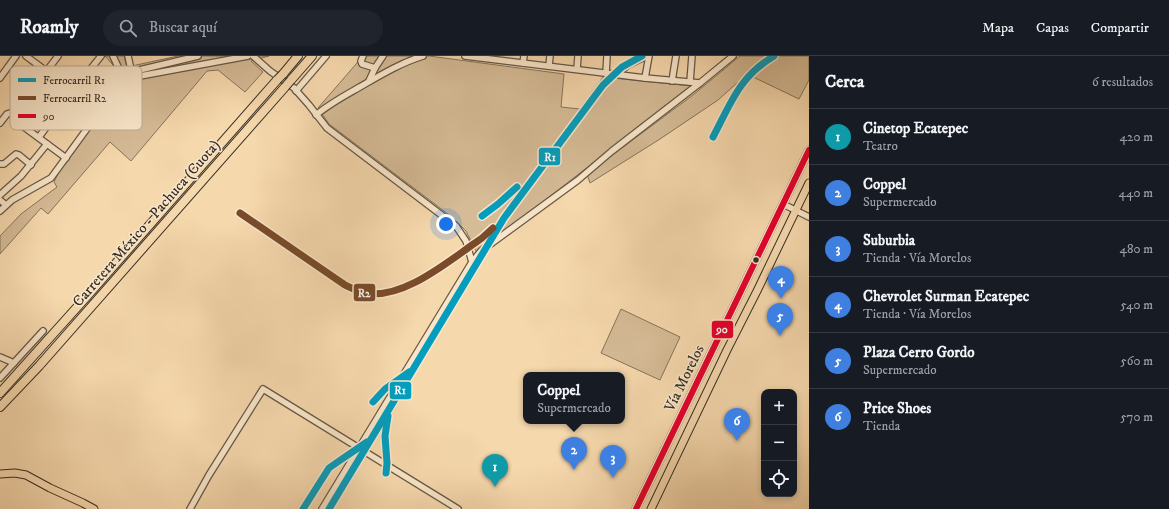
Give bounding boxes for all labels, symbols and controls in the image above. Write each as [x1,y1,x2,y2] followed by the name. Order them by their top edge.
[103,10,383,46] search box
[20,16,79,39] text: Roamly
[117,17,139,39] icon: search
[149,18,217,37] text: Buscar aquí
[982,19,1014,37] text: Mapa
[1036,19,1069,37] text: Capas
[1091,19,1149,37] text: Compartir
[10,66,142,130] legend
[825,71,864,93] text: Cerca
[43,74,105,88] text: Ferrocarril R1
[1092,74,1153,90] text: 6 resultados
[43,92,107,106] text: Ferrocarril R2
[42,110,54,124] text: 90
[863,119,968,138] text: Cinetop Ecatepec
[836,129,840,145] text: 1
[1120,129,1153,145] text: 420 m
[69,136,224,311] street label: Carretera México - Pachuca (Cuota)
[863,138,898,154] text: Teatro
[538,147,561,166] line badge: R1
[544,151,556,165] text: R1
[863,175,906,194] text: Coppel
[835,185,841,201] text: 2
[1118,185,1153,201] text: 440 m
[863,194,937,210] text: Supermercado
[436,214,456,234] your location
[863,231,915,250] text: Suburbia
[836,241,840,257] text: 3
[1119,241,1153,257] text: 480 m
[863,250,971,266] text: Tienda · Vía Morelos
[751,255,761,265] unlabelled marker
[768,266,794,299] pin: 4
[353,283,376,302] line badge: R2
[358,287,371,301] text: R2
[863,287,1029,306] text: Chevrolet Surman Ecatepec
[834,297,842,313] text: 4
[1120,297,1153,313] text: 540 m
[767,303,793,336] pin: 5
[863,306,971,322] text: Tienda · Vía Morelos
[711,320,734,339] line badge: 90
[715,323,728,337] text: 90
[660,342,709,416] street label: Vía Morelos
[863,343,975,362] text: Plaza Cerro Gordo
[835,353,841,369] text: 5
[1120,353,1153,369] text: 560 m
[863,362,937,378] text: Supermercado
[523,372,625,424] popup
[389,381,412,400] line badge: R1
[537,381,580,400] text: Coppel
[394,384,406,398] text: R1
[761,389,797,497] map controls
[761,389,797,425] button: +
[863,399,931,418] text: Price Shoes
[537,400,611,416] text: Supermercado
[724,408,750,441] pin: 6
[835,409,841,425] text: 6
[1120,409,1153,425] text: 570 m
[863,418,900,434] text: Tienda
[761,425,797,461] button: −
[561,437,587,470] pin: 2
[600,445,626,478] pin: 3
[482,454,508,487] pin: 1
[761,461,797,497] button: locate

